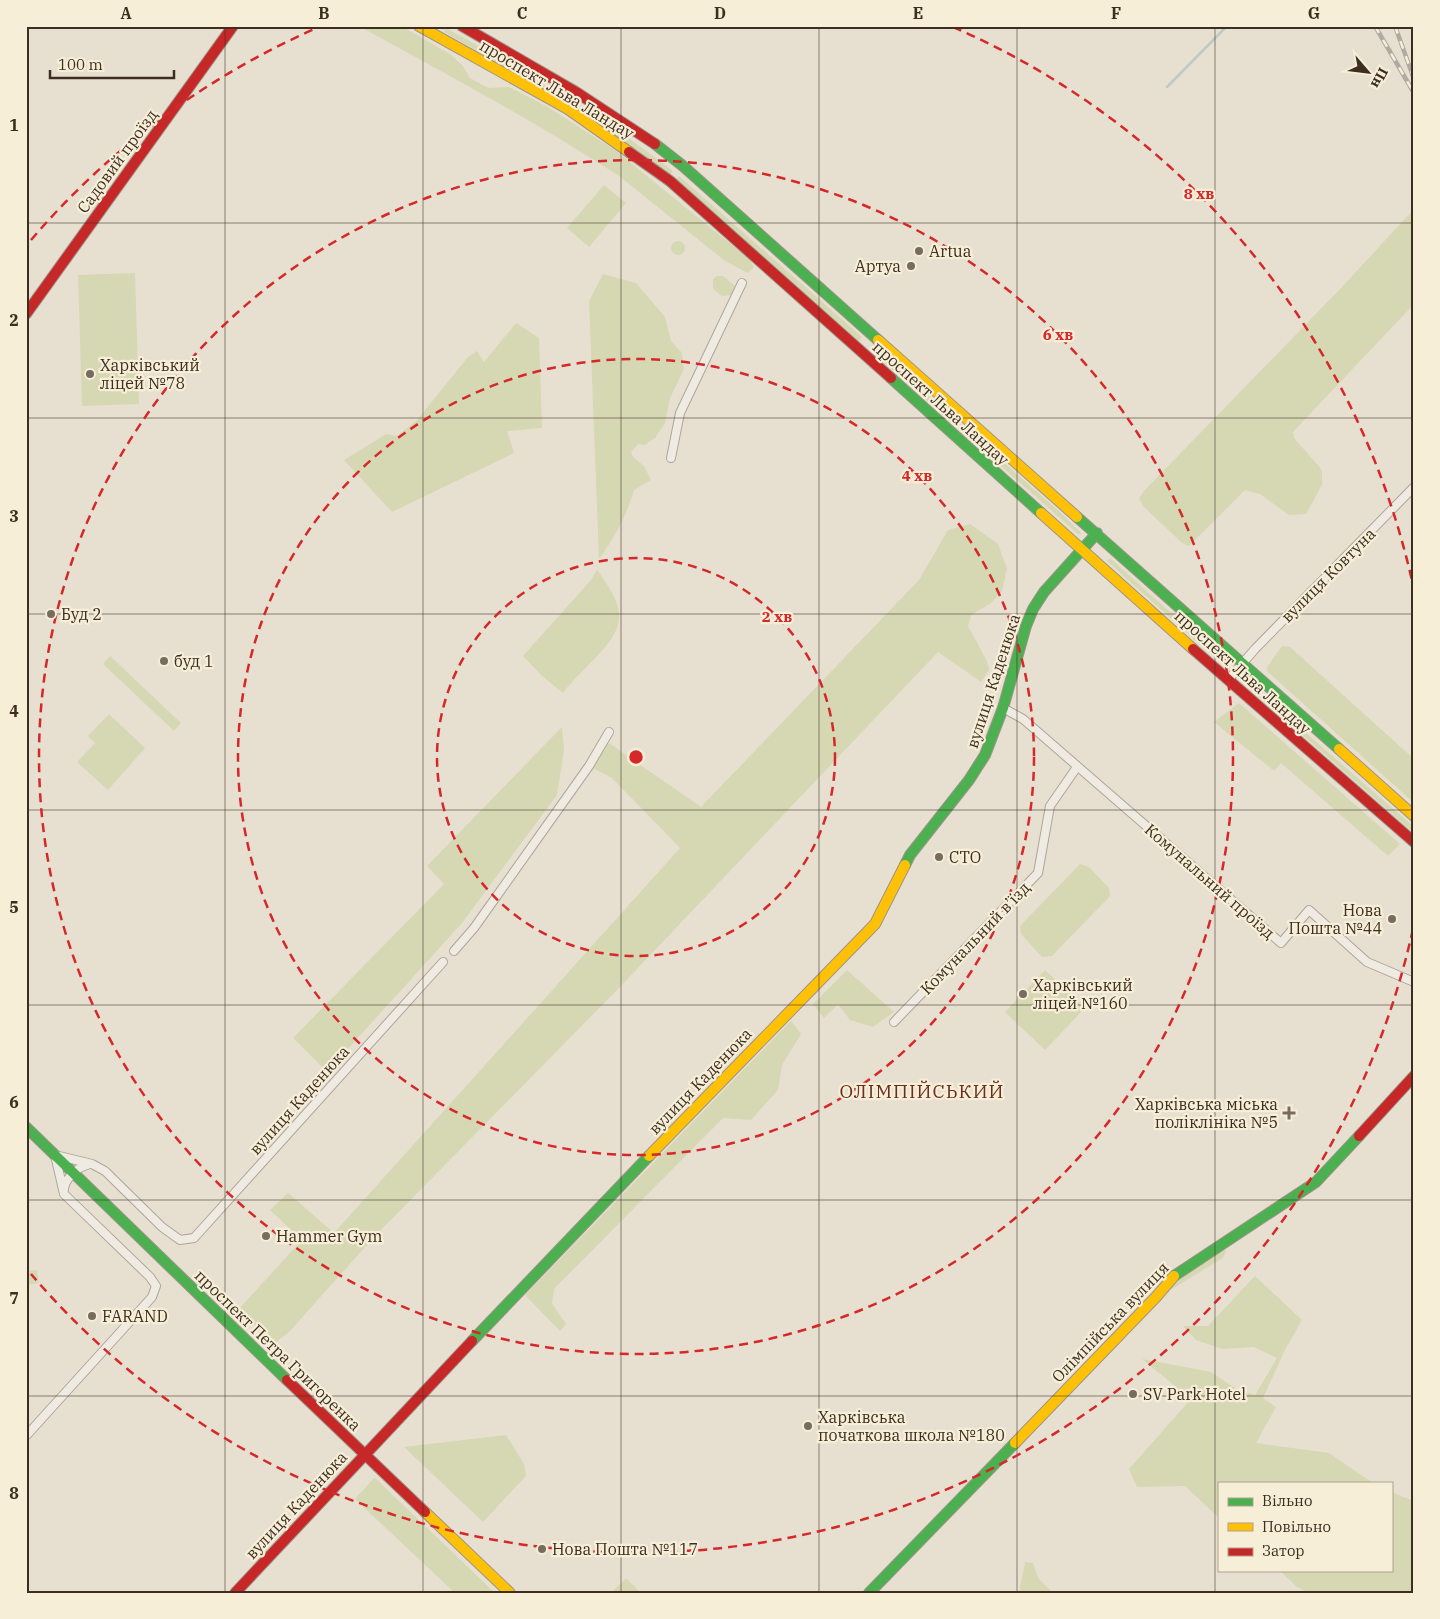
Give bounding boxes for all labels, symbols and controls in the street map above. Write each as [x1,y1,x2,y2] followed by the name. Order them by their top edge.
[120,3,132,23] text: A
[318,3,330,23] text: B
[517,3,527,23] text: C
[714,3,726,23] text: D
[913,3,923,23] text: E
[1111,3,1121,23] text: F
[1308,3,1320,23] text: G
[476,35,638,143] street label: проспект Льва Ландау
[50,48,174,80] scale bar
[1342,48,1392,98] north arrow
[58,55,103,74] text: 100 m
[1367,65,1392,92] text: Пн
[73,105,162,217] street label: Садовий проїзд
[9,115,19,135] text: 1
[1184,184,1214,203] text: 8 хв
[929,241,972,261] place label: Artua
[913,245,925,257] marker: Artua
[855,256,901,276] place label: Артуа
[905,260,917,272] marker: Артуа
[9,310,19,330] text: 2
[1043,325,1073,344] text: 6 хв
[869,336,1014,470] street label: проспект Льва Ландау
[100,355,200,393] place label: Харківський ліцей №78
[84,368,96,380] marker: Харківський ліцей №78
[902,466,932,485] text: 4 хв
[9,506,19,526] text: 3
[1277,523,1380,626] street label: вулиця Ковтуна
[61,604,102,624] place label: Буд 2
[1171,605,1316,739] street label: проспект Льва Ландау
[762,607,792,626] text: 2 хв
[45,608,57,620] marker: Буд 2
[962,611,1024,751] street label: вулиця Каденюка
[174,651,214,671] place label: буд 1
[158,655,170,667] marker: буд 1
[9,701,19,721] text: 4
[627,748,645,766] centre of rings
[1141,819,1279,943] street label: Комунальний проїзд
[949,847,981,867] place label: СТО
[933,851,945,863] marker: СТО
[916,877,1034,999] street label: Комунальний в’їзд
[9,897,19,917] text: 5
[1289,900,1382,938] place label: Нова Пошта №44
[1386,913,1398,925] marker: Нова Пошта №44
[1033,975,1133,1013] place label: Харківський ліцей №160
[1017,988,1029,1000] marker: Харківський ліцей №160
[644,1024,756,1138] street label: вулиця Каденюка
[245,1041,353,1159] street label: вулиця Каденюка
[839,1079,1005,1103] district label: ОЛІМПІЙСЬКИЙ
[9,1092,19,1112] text: 6
[1135,1094,1278,1132] place label: Харківська міська поліклініка №5
[1282,1106,1296,1120] marker: Харківська міська поліклініка №5
[276,1226,383,1246] place label: Hammer Gym
[260,1230,272,1242] marker: Hammer Gym
[1047,1258,1173,1386] street label: Олімпійська вулиця
[191,1265,366,1435] street label: проспект Петра Григоренка
[9,1288,19,1308] text: 7
[102,1306,168,1326] place label: FARAND
[86,1310,98,1322] marker: FARAND
[1143,1384,1246,1404] place label: SV Park Hotel
[1127,1388,1139,1400] marker: SV Park Hotel
[818,1407,1005,1445] place label: Харківська початкова школа №180
[802,1420,814,1432] marker: Харківська початкова школа №180
[241,1447,351,1563] street label: вулиця Каденюка
[1218,1482,1392,1572] legend
[9,1483,19,1503] text: 8
[1262,1491,1312,1510] text: Вільно
[1262,1517,1331,1536] text: Повільно
[552,1539,698,1559] place label: Нова Пошта №117
[1262,1541,1305,1560] text: Затор
[536,1543,548,1555] marker: Нова Пошта №117

